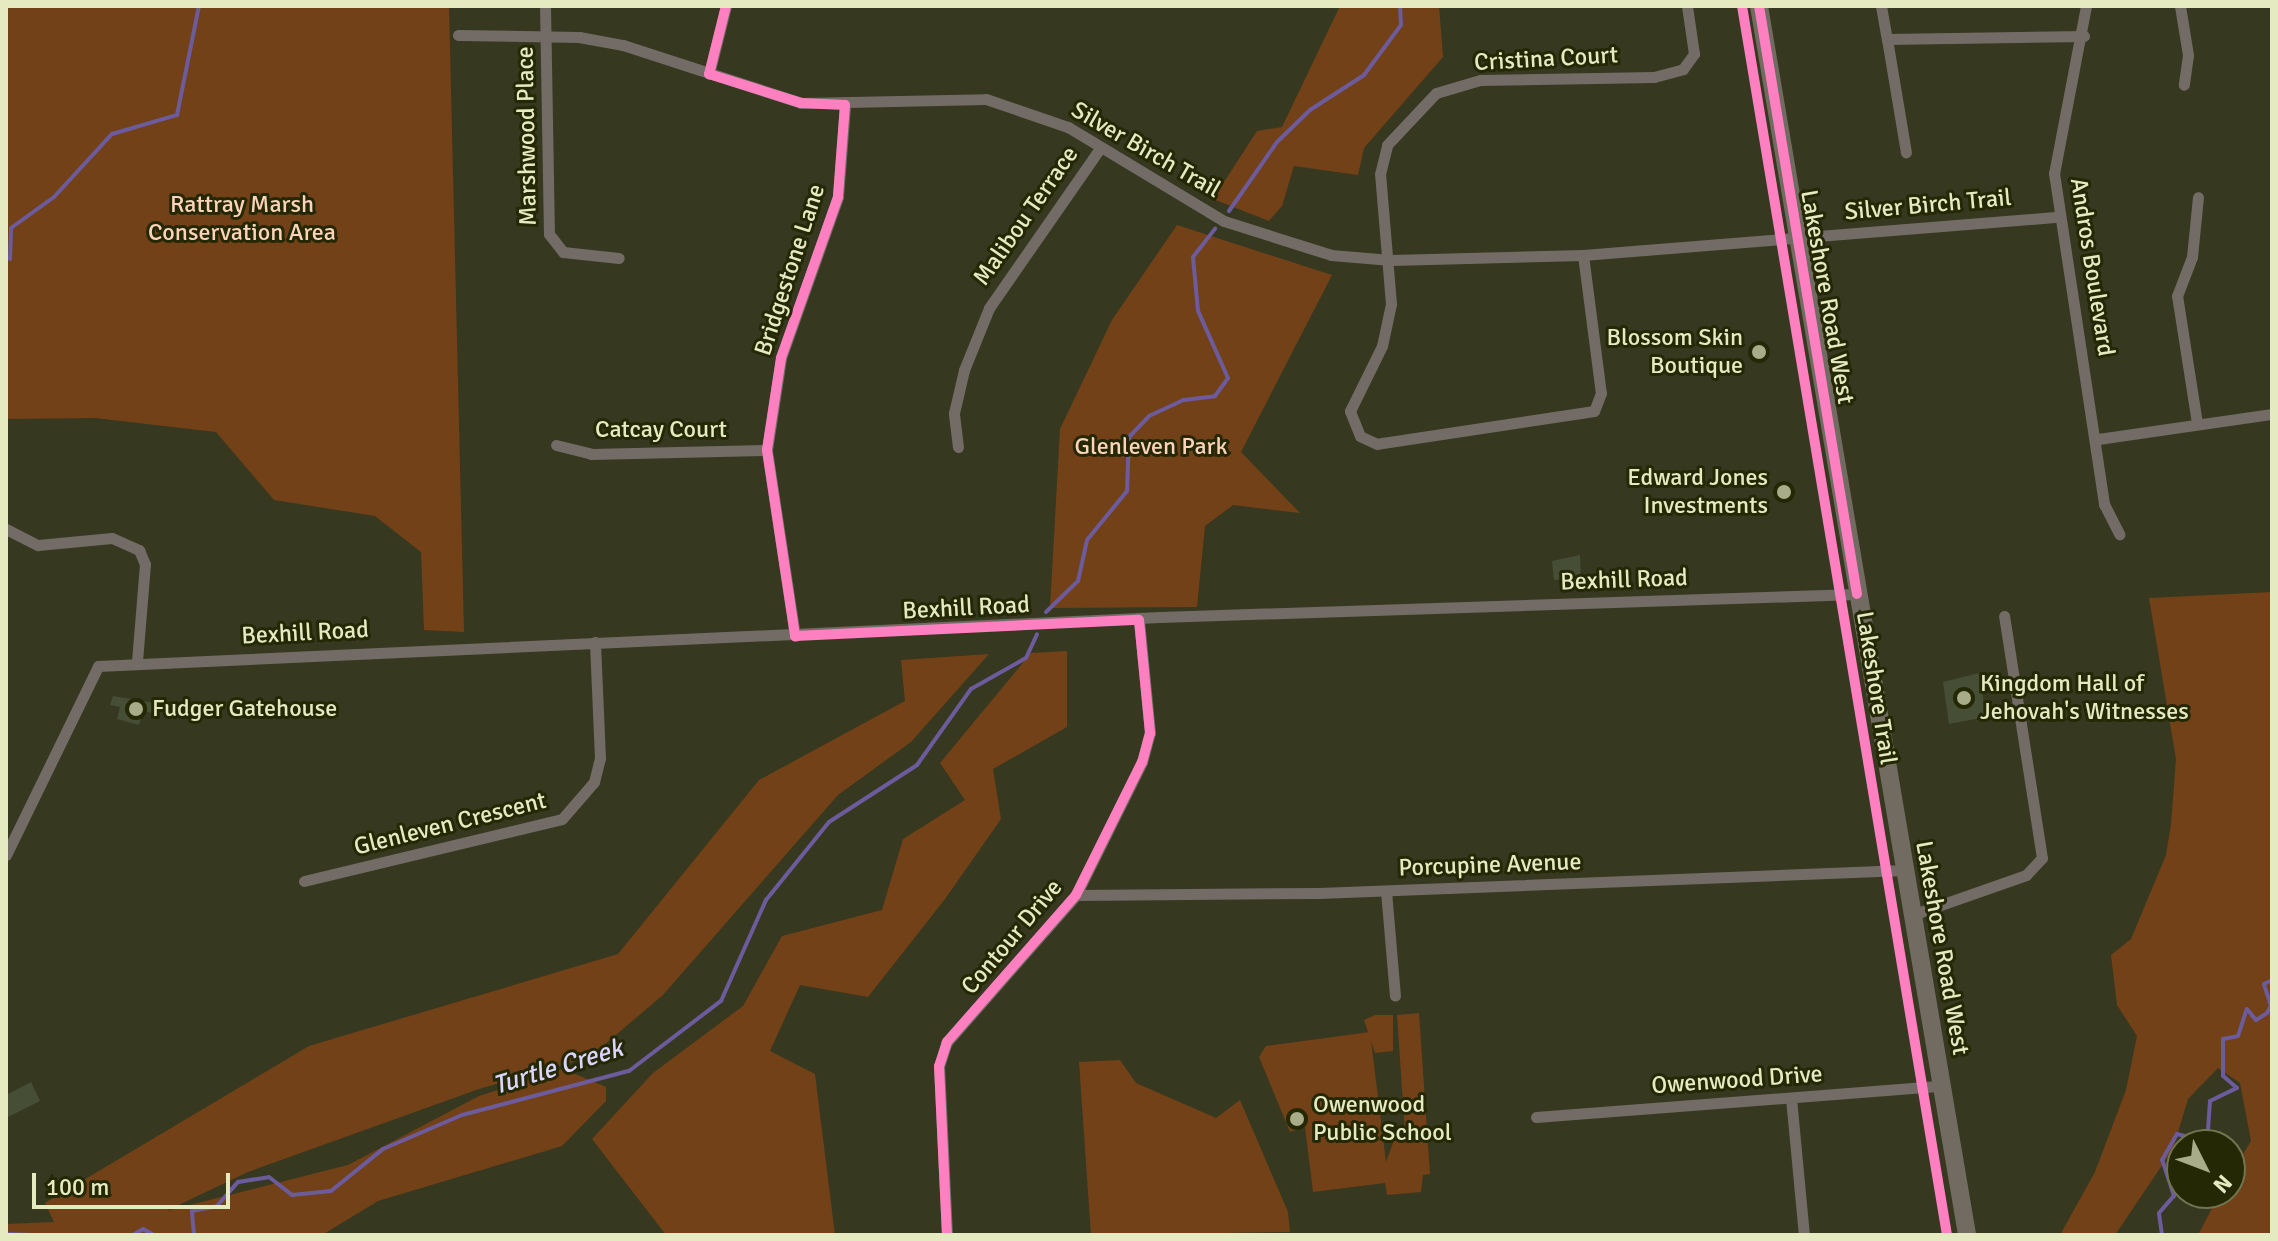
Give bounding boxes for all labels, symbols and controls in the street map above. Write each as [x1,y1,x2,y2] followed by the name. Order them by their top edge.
[1473,41,1619,77] street label: Cristina Court
[511,46,543,226] street label: Marshwood Place
[1066,96,1226,204] street label: Silver Birch Trail
[967,141,1085,291] street label: Malibou Terrace
[2064,176,2120,358] street label: Andros Boulevard
[749,181,831,359] street label: Bridgestone Lane
[1843,183,2013,227] street label: Silver Birch Trail
[1794,188,1860,406] street label: Lakeshore Road West
[148,191,336,247] park label: Rattray Marsh Conservation Area
[1606,324,1743,380] place label: Blossom Skin Boutique
[1750,343,1768,361] marker: Blossom Skin Boutique
[595,416,727,444] street label: Catcay Court
[1075,433,1227,461] park label: Glenleven Park
[1627,464,1768,520] place label: Edward Jones Investments
[1775,483,1793,501] marker: Edward Jones Investments
[1560,563,1688,597] street label: Bexhill Road
[902,590,1030,626] street label: Bexhill Road
[1850,609,1902,767] street label: Lakeshore Trail
[241,615,369,651] street label: Bexhill Road
[1980,670,2189,726] place label: Kingdom Hall of Jehovah's Witnesses
[1955,689,1973,707] marker: Kingdom Hall of Jehovah's Witnesses
[152,695,337,723] place label: Fudger Gatehouse
[127,700,145,718] marker: Fudger Gatehouse
[351,786,549,862] street label: Glenleven Crescent
[1909,839,1975,1057] street label: Lakeshore Road West
[1398,847,1582,883] street label: Porcupine Avenue
[956,874,1068,1000] street label: Contour Drive
[489,1033,627,1103] water label: Turtle Creek
[1651,1060,1823,1100] street label: Owenwood Drive
[1313,1091,1452,1147] place label: Owenwood Public School
[1288,1110,1306,1128] marker: Owenwood Public School
[2166,1129,2246,1209] north arrow
[36,1157,234,1207] scale bar
[2208,1169,2238,1199] text: N
[46,1172,109,1202] text: 100 m

